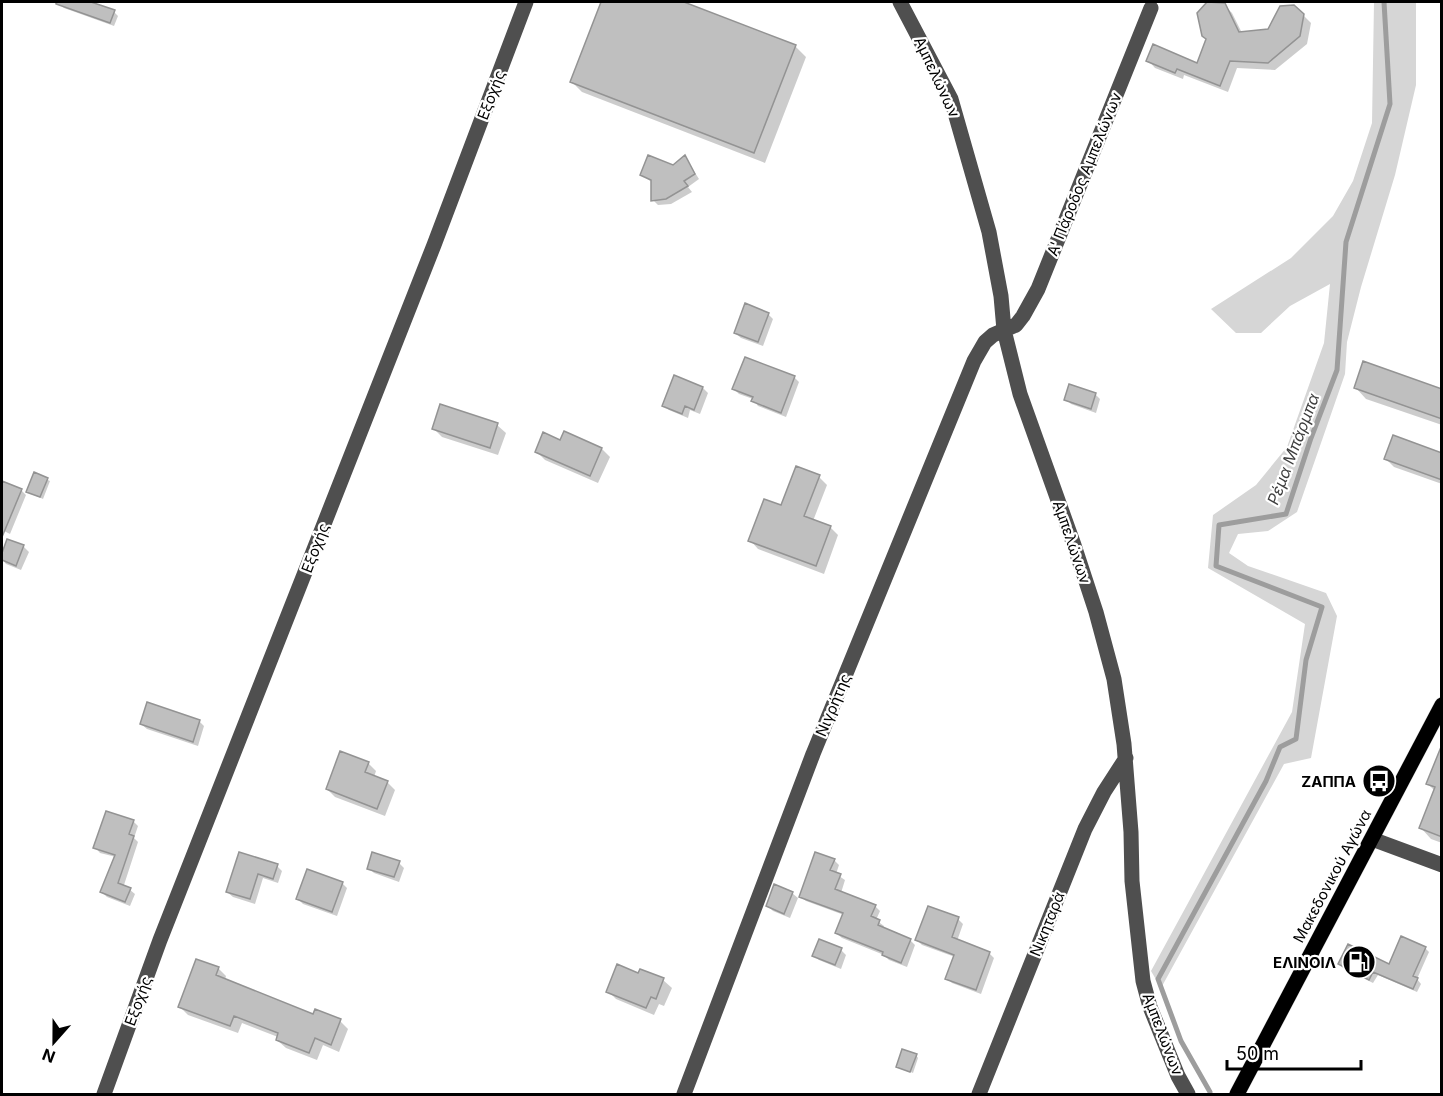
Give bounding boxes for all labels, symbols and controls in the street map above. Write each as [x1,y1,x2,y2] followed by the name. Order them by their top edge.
[910,34,964,121] street label: Αμπελώνων
[473,68,509,122] street label: Εξοχής
[1042,89,1126,258] street label: Α' Πάροδος Αμπελώνων
[1263,390,1324,507] water label: Ρέμα Μπάρμπα
[1049,498,1095,586] street label: Αμπελώνων
[297,521,333,575] street label: Εξοχής
[811,671,855,739] street label: Νιγρήτης
[1361,763,1397,799] bus stop icon: ΖΑΠΠΑ
[1301,772,1356,791] place label: ΖΑΠΠΑ
[1289,806,1375,946] street label: Μακεδονικού Αγώνα
[1025,889,1069,959] street label: Νικηταρά
[1341,944,1377,980] fuel station icon: ΕΛΙΝΟΙΛ
[1273,953,1336,972] place label: ΕΛΙΝΟΙΛ
[120,974,156,1028] street label: Εξοχής
[1139,990,1188,1078] street label: Αμπελώνων
[24,1012,84,1072] north arrow
[1227,1033,1360,1071] scale bar
[1236,1043,1279,1064] text: 50 m
[39,1044,58,1068] text: N

